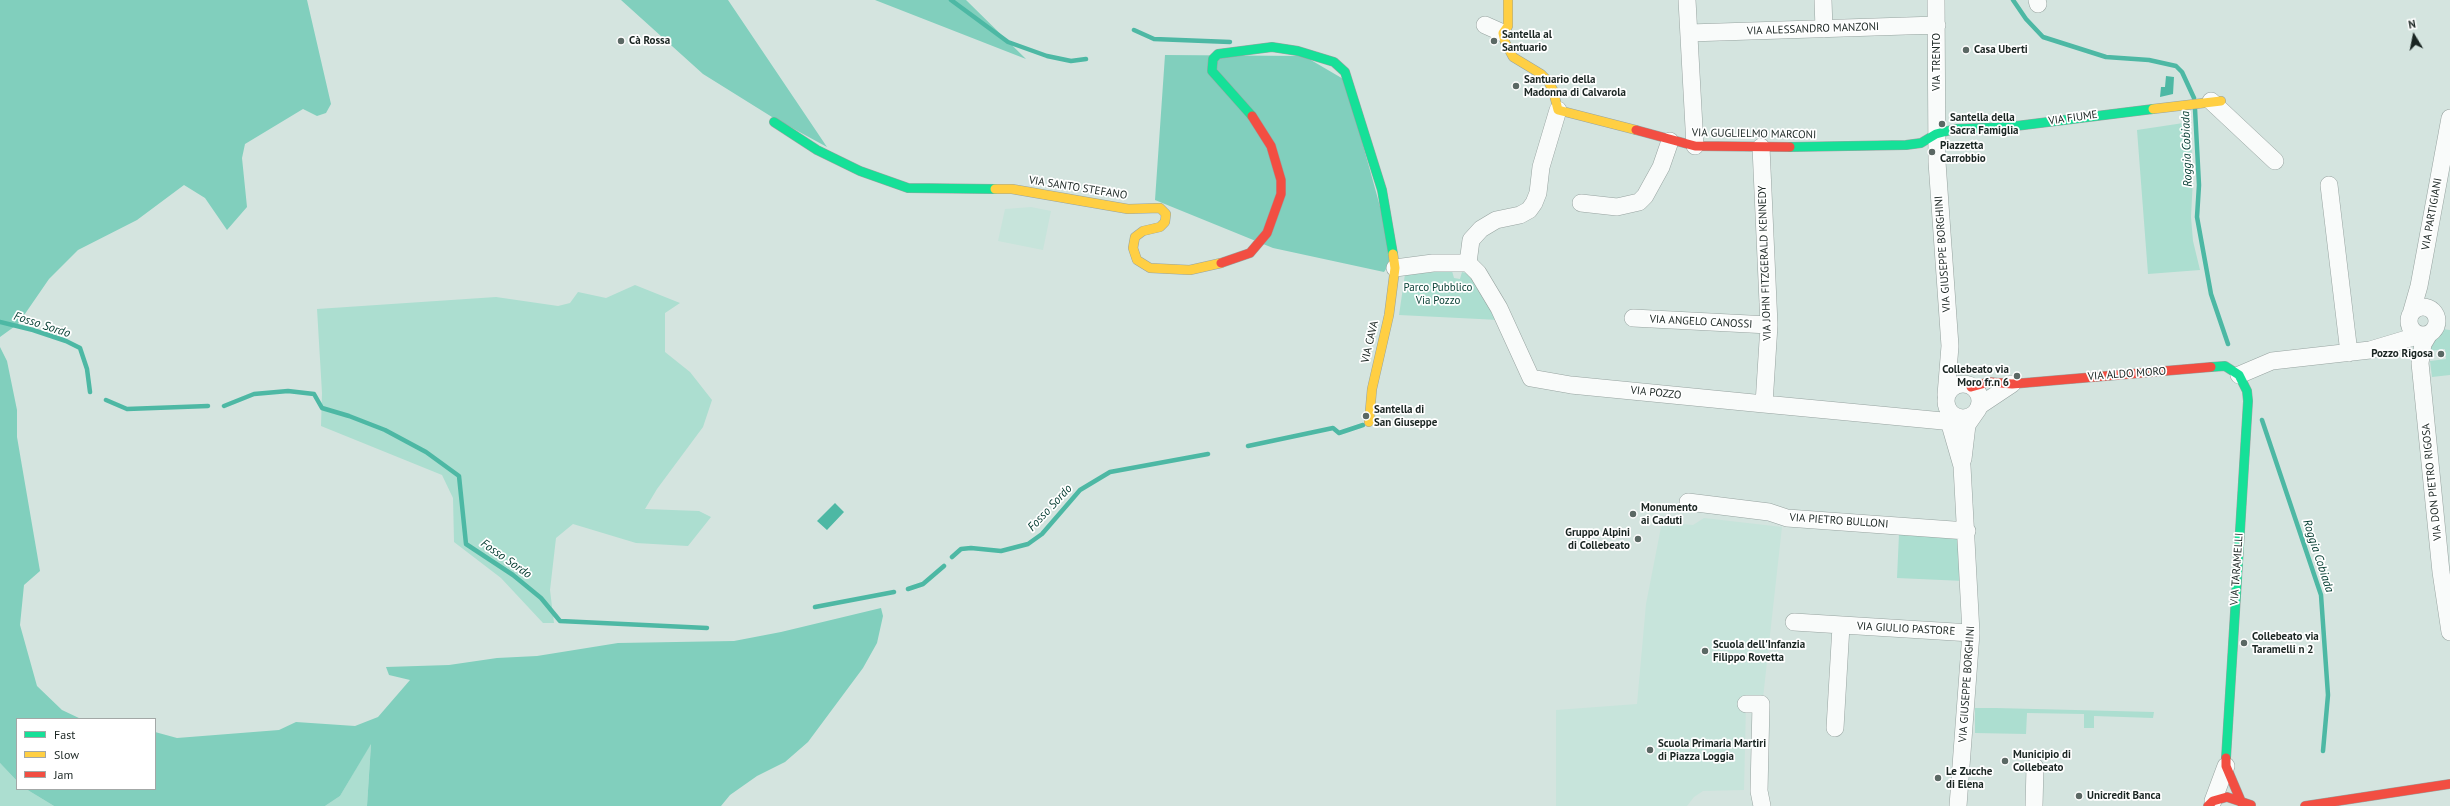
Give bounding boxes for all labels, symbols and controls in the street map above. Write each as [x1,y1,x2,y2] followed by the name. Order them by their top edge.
[2394,16,2434,56] north arrow
[2407,17,2417,32] text: N
[1747,20,1879,38] street label: VIA ALESSANDRO MANZONI
[1502,28,1552,54] place label: Santella al Santuario
[1930,33,1944,91] street label: VIA TRENTO
[629,34,670,48] place label: Cà Rossa
[616,36,626,46] marker: Cà Rossa
[1489,36,1499,46] marker: Santella al Santuario
[1974,43,2028,57] place label: Casa Uberti
[1961,45,1971,55] marker: Casa Uberti
[1524,73,1626,99] place label: Santuario della Madonna di Calvarola
[1511,81,1521,91] marker: Santuario della Madonna di Calvarola
[2048,108,2098,128] street label: VIA FIUME
[1950,111,2019,137] place label: Santella della Sacra Famiglia
[2178,111,2196,187] water label: Roggia Cobiada
[1937,119,1947,129] marker: Santella della Sacra Famiglia
[1692,126,1816,142] street label: VIA GUGLIELMO MARCONI
[1940,139,1986,165] place label: Piazzetta Carrobbio
[1927,147,1937,157] marker: Piazzetta Carrobbio
[1028,174,1128,202] street label: VIA SANTO STEFANO
[2419,177,2445,251] street label: VIA PARTIGIANI
[1756,185,1774,341] street label: VIA JOHN FITZGERALD KENNEDY
[1932,195,1954,313] street label: VIA GIUSEPPE BORGHINI
[1404,281,1472,307] park label: Parco Pubblico Via Pozzo
[12,309,72,341] water label: Fosso Sordo
[1649,313,1753,331] street label: VIA ANGELO CANOSSI
[1359,320,1381,364] street label: VIA CAVA
[2371,347,2433,361] place label: Pozzo Rigosa
[2436,349,2446,359] marker: Pozzo Rigosa
[1942,363,2009,389] place label: Collebeato via Moro fr.n 6
[2087,365,2167,383] street label: VIA ALDO MORO
[2012,371,2022,381] marker: Collebeato via Moro fr.n 6
[1630,384,1682,402] street label: VIA POZZO
[1374,403,1437,429] place label: Santella di San Giuseppe
[1361,411,1371,421] marker: Santella di San Giuseppe
[2419,423,2445,541] street label: VIA DON PIETRO RIGOSA
[1025,482,1075,534] water label: Fosso Sordo
[1641,501,1698,527] place label: Monumento ai Caduti
[1628,509,1638,519] marker: Monumento ai Caduti
[1789,511,1889,531] street label: VIA PIETRO BULLONI
[2299,518,2337,594] water label: Roggia Cobiada
[1565,526,1630,552] place label: Gruppo Alpini di Collebeato
[2228,532,2246,606] street label: VIA TARAMELLI
[1633,534,1643,544] marker: Gruppo Alpini di Collebeato
[478,536,534,582] water label: Fosso Sordo
[1856,620,1956,638] street label: VIA GIULIO PASTORE
[1956,625,1978,743] street label: VIA GIUSEPPE BORGHINI
[2252,630,2319,656] place label: Collebeato via Taramelli n 2
[1713,638,1805,664] place label: Scuola dell'Infanzia Filippo Rovetta
[2239,638,2249,648] marker: Collebeato via Taramelli n 2
[1700,646,1710,656] marker: Scuola dell'Infanzia Filippo Rovetta
[16,718,156,790] legend
[54,727,75,742] text: Fast
[1658,737,1766,763] place label: Scuola Primaria Martiri di Piazza Loggia
[1645,745,1655,755] marker: Scuola Primaria Martiri di Piazza Loggia
[54,747,79,762] text: Slow
[2013,748,2071,774] place label: Municipio di Collebeato
[2000,756,2010,766] marker: Municipio di Collebeato
[1946,765,1992,791] place label: Le Zucche di Elena
[54,767,73,782] text: Jam
[1933,773,1943,783] marker: Le Zucche di Elena
[2087,789,2161,803] place label: Unicredit Banca
[2074,791,2084,801] marker: Unicredit Banca

